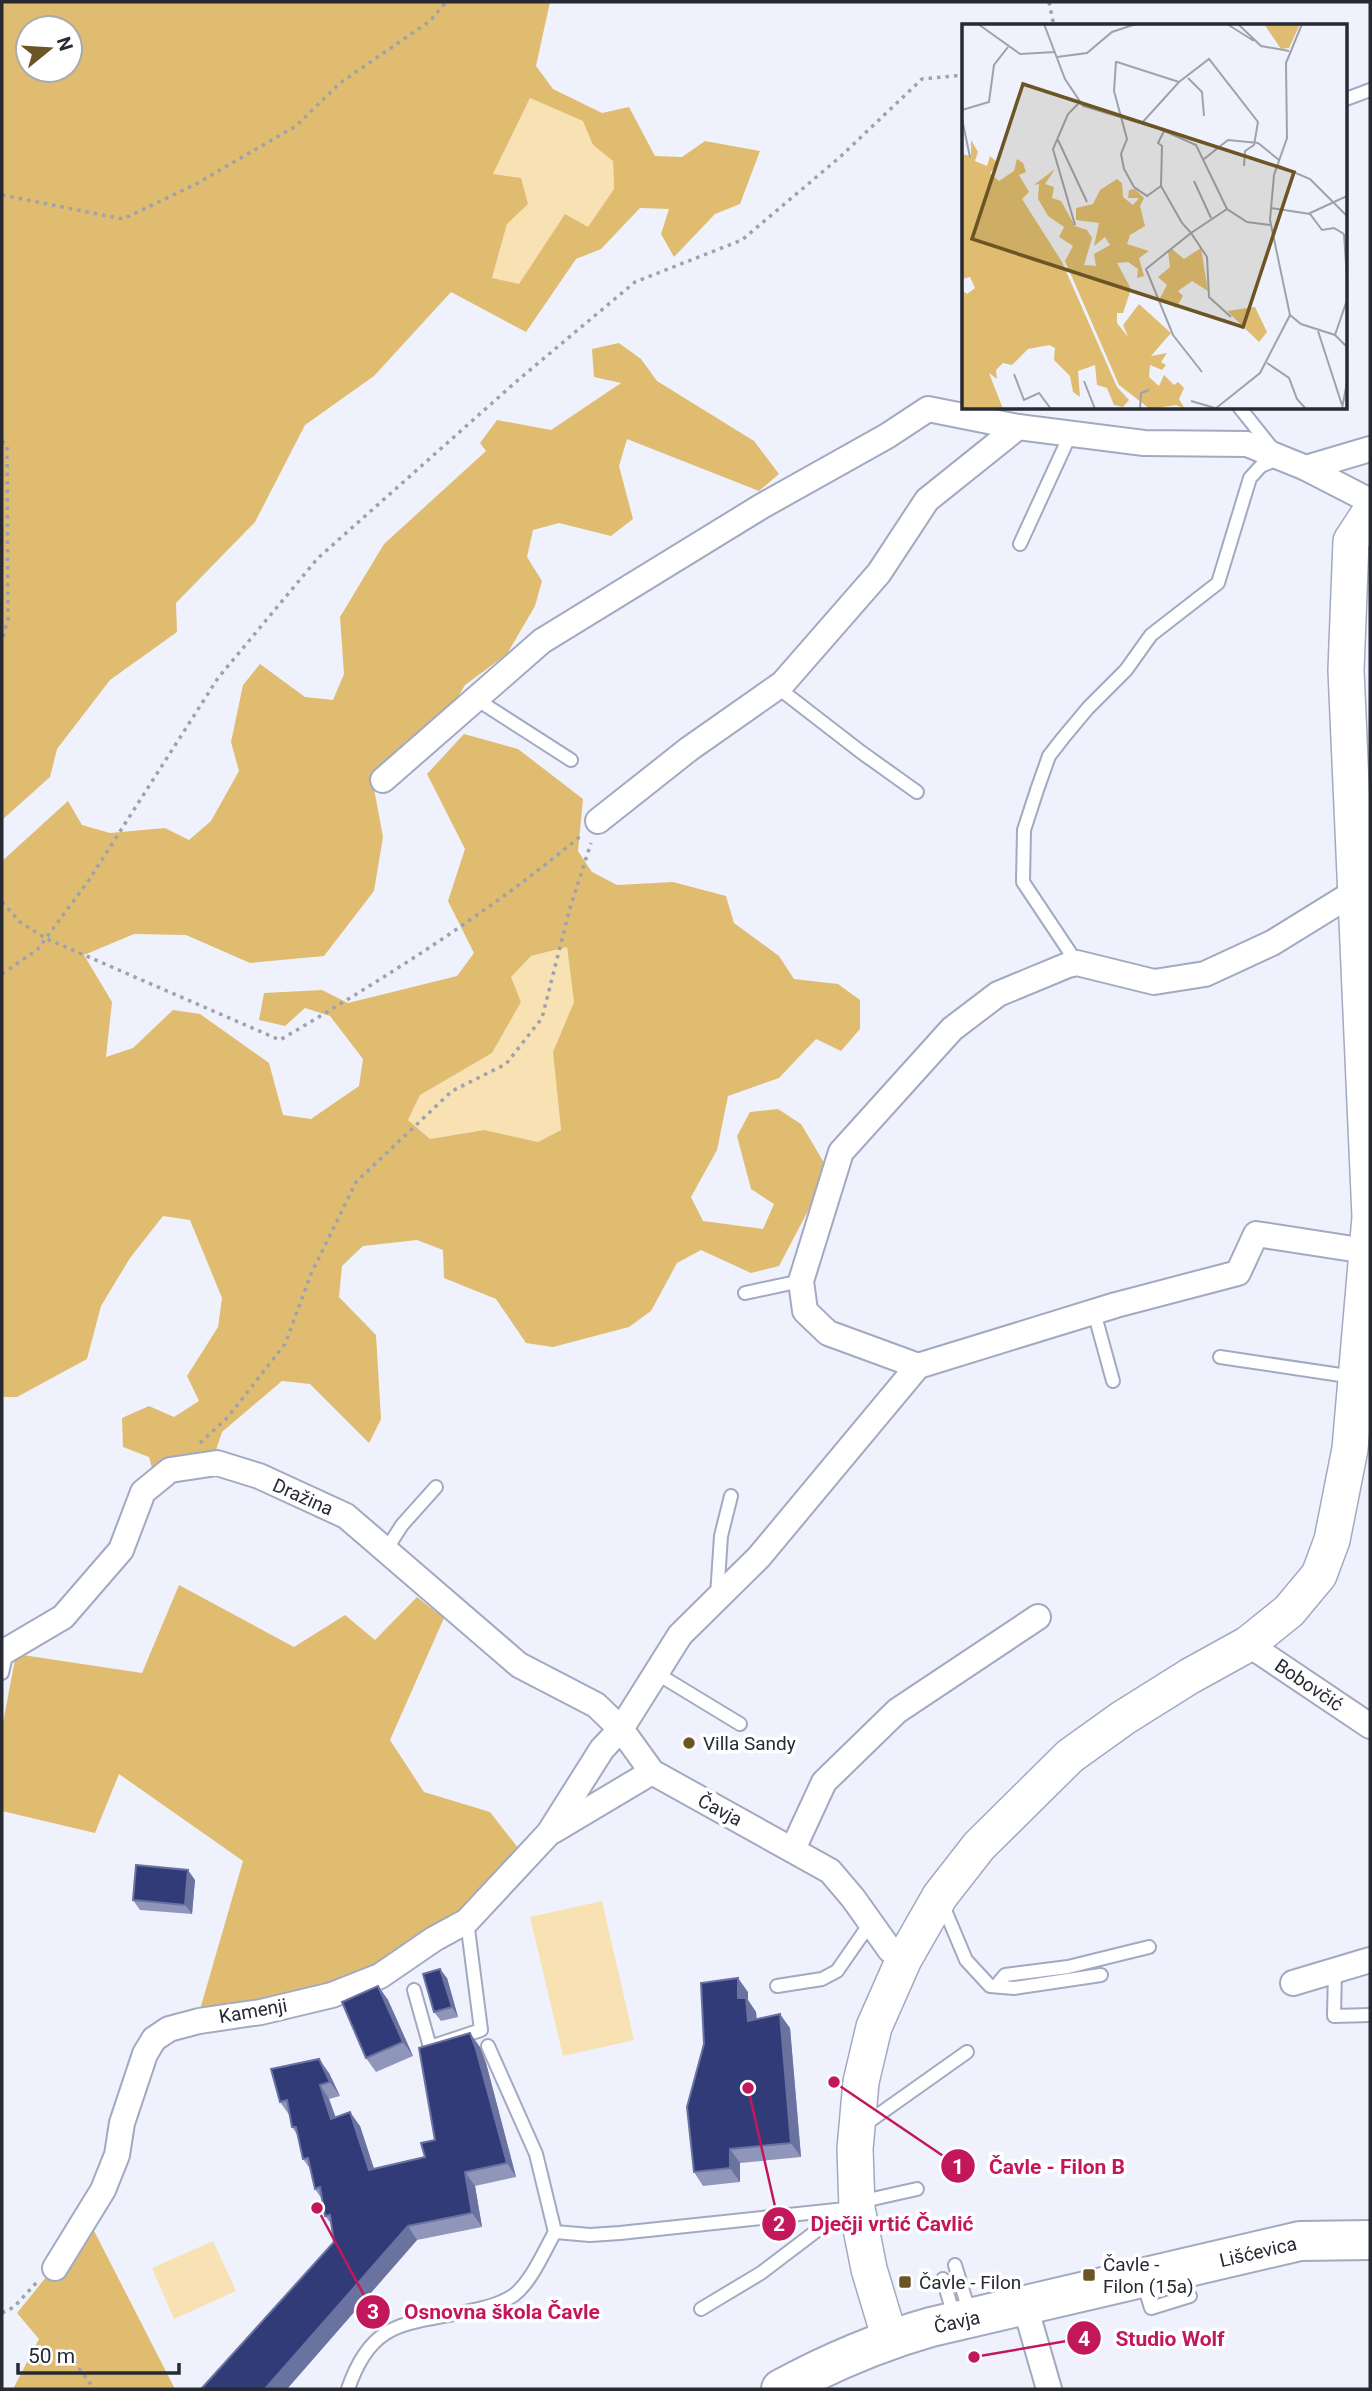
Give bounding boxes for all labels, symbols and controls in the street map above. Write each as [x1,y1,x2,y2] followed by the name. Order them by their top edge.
[14,14,84,84] north arrow
[962,24,1348,410] inset map
[52,34,78,54] text: N
[269,1474,337,1520] street label: Dražina
[1270,1654,1348,1716] street label: Bobovčić
[703,1732,796,1755] place label: Villa Sandy
[681,1735,697,1751] marker: Villa Sandy
[694,1789,746,1831] street label: Čavja
[217,1994,289,2028] street label: Kamenji
[940,2145,1139,2187] callout: Čavle - Filon B
[952,2155,964,2179] text: 1
[989,2155,1125,2179] text: Čavle - Filon B
[761,2203,987,2245] callout: Dječji vrtić Čavlić
[773,2212,785,2236] text: 2
[811,2212,973,2236] text: Dječji vrtić Čavlić
[1217,2232,1299,2272] street label: Lišćevica
[1103,2253,1194,2298] place label: Čavle - Filon (15a)
[1081,2267,1097,2283] marker: Čavle - Filon (15a)
[919,2271,1021,2294] place label: Čavle - Filon
[897,2274,913,2290] marker: Čavle - Filon
[355,2291,614,2333] callout: Osnovna škola Čavle
[367,2300,379,2324] text: 3
[404,2300,600,2324] text: Osnovna škola Čavle
[932,2306,982,2338] street label: Čavja
[1066,2317,1238,2359] callout: Studio Wolf
[1078,2327,1090,2351] text: 4
[1115,2327,1225,2351] text: Studio Wolf
[18,2332,178,2376] scale bar
[28,2344,75,2368] text: 50 m

